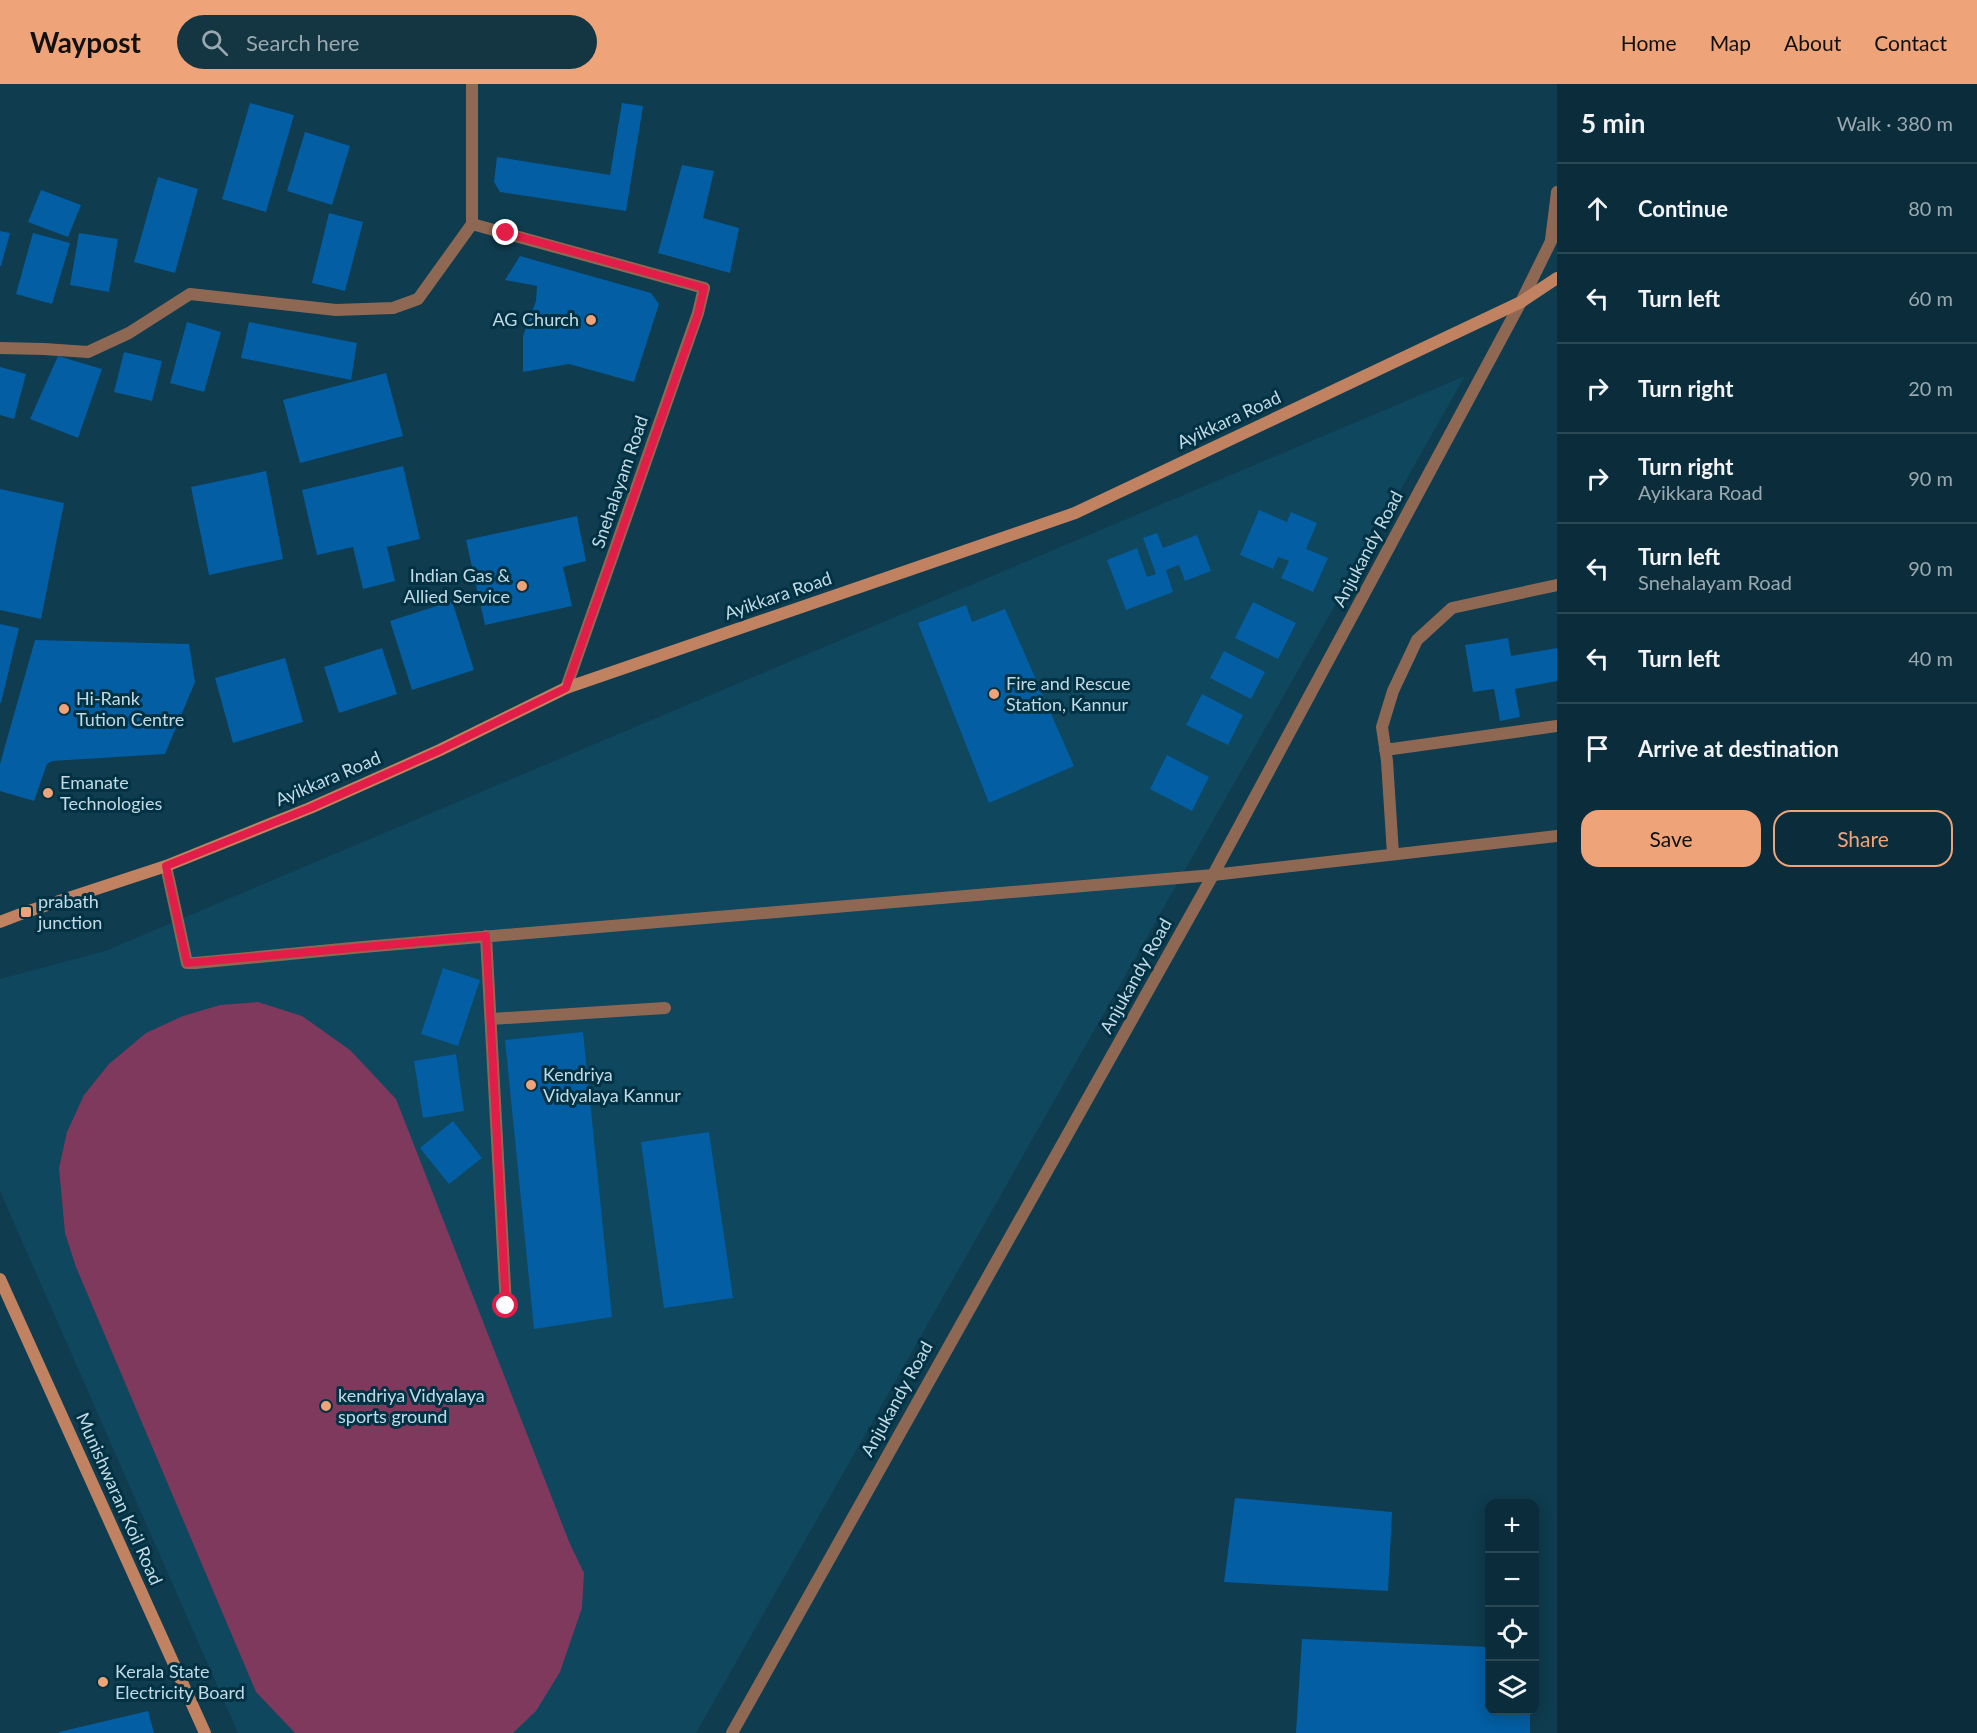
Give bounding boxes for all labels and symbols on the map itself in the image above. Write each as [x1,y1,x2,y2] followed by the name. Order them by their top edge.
[492,219,518,245] route end
[492,308,579,330] place label: AG Church
[584,313,598,327] marker: AG Church
[1173,385,1284,453] street label: Ayikkara Road
[586,413,652,551] street label: Snehalayam Road
[1327,487,1407,610] street label: Anjukandy Road
[404,564,510,607] place label: Indian Gas & Allied Service
[721,566,834,624] street label: Ayikkara Road
[515,579,529,593] marker: Indian Gas & Allied Service
[1006,672,1131,715] place label: Fire and Rescue Station, Kannur
[76,687,184,730] place label: Hi-Rank Tution Centre
[987,687,1001,701] marker: Fire and Rescue Station, Kannur
[57,702,71,716] marker: Hi-Rank Tution Centre
[272,746,384,810] street label: Ayikkara Road
[60,771,162,814] place label: Emanate Technologies
[41,786,55,800] marker: Emanate Technologies
[37,890,102,933] place label: prabath junction
[19,905,33,919] marker: prabath junction
[1094,914,1176,1037] street label: Anjukandy Road
[543,1063,681,1106] place label: Kendriya Vidyalaya Kannur
[524,1078,538,1092] marker: Kendriya Vidyalaya Kannur
[492,1292,518,1318] route start
[855,1337,937,1460] street label: Anjukandy Road
[338,1384,485,1427] place label: kendriya Vidyalaya sports ground
[319,1399,333,1413] marker: kendriya Vidyalaya sports ground
[72,1409,168,1588] street label: Munishwaran Koil Road
[115,1660,245,1703] place label: Kerala State Electricity Board
[96,1675,110,1689] marker: Kerala State Electricity Board

